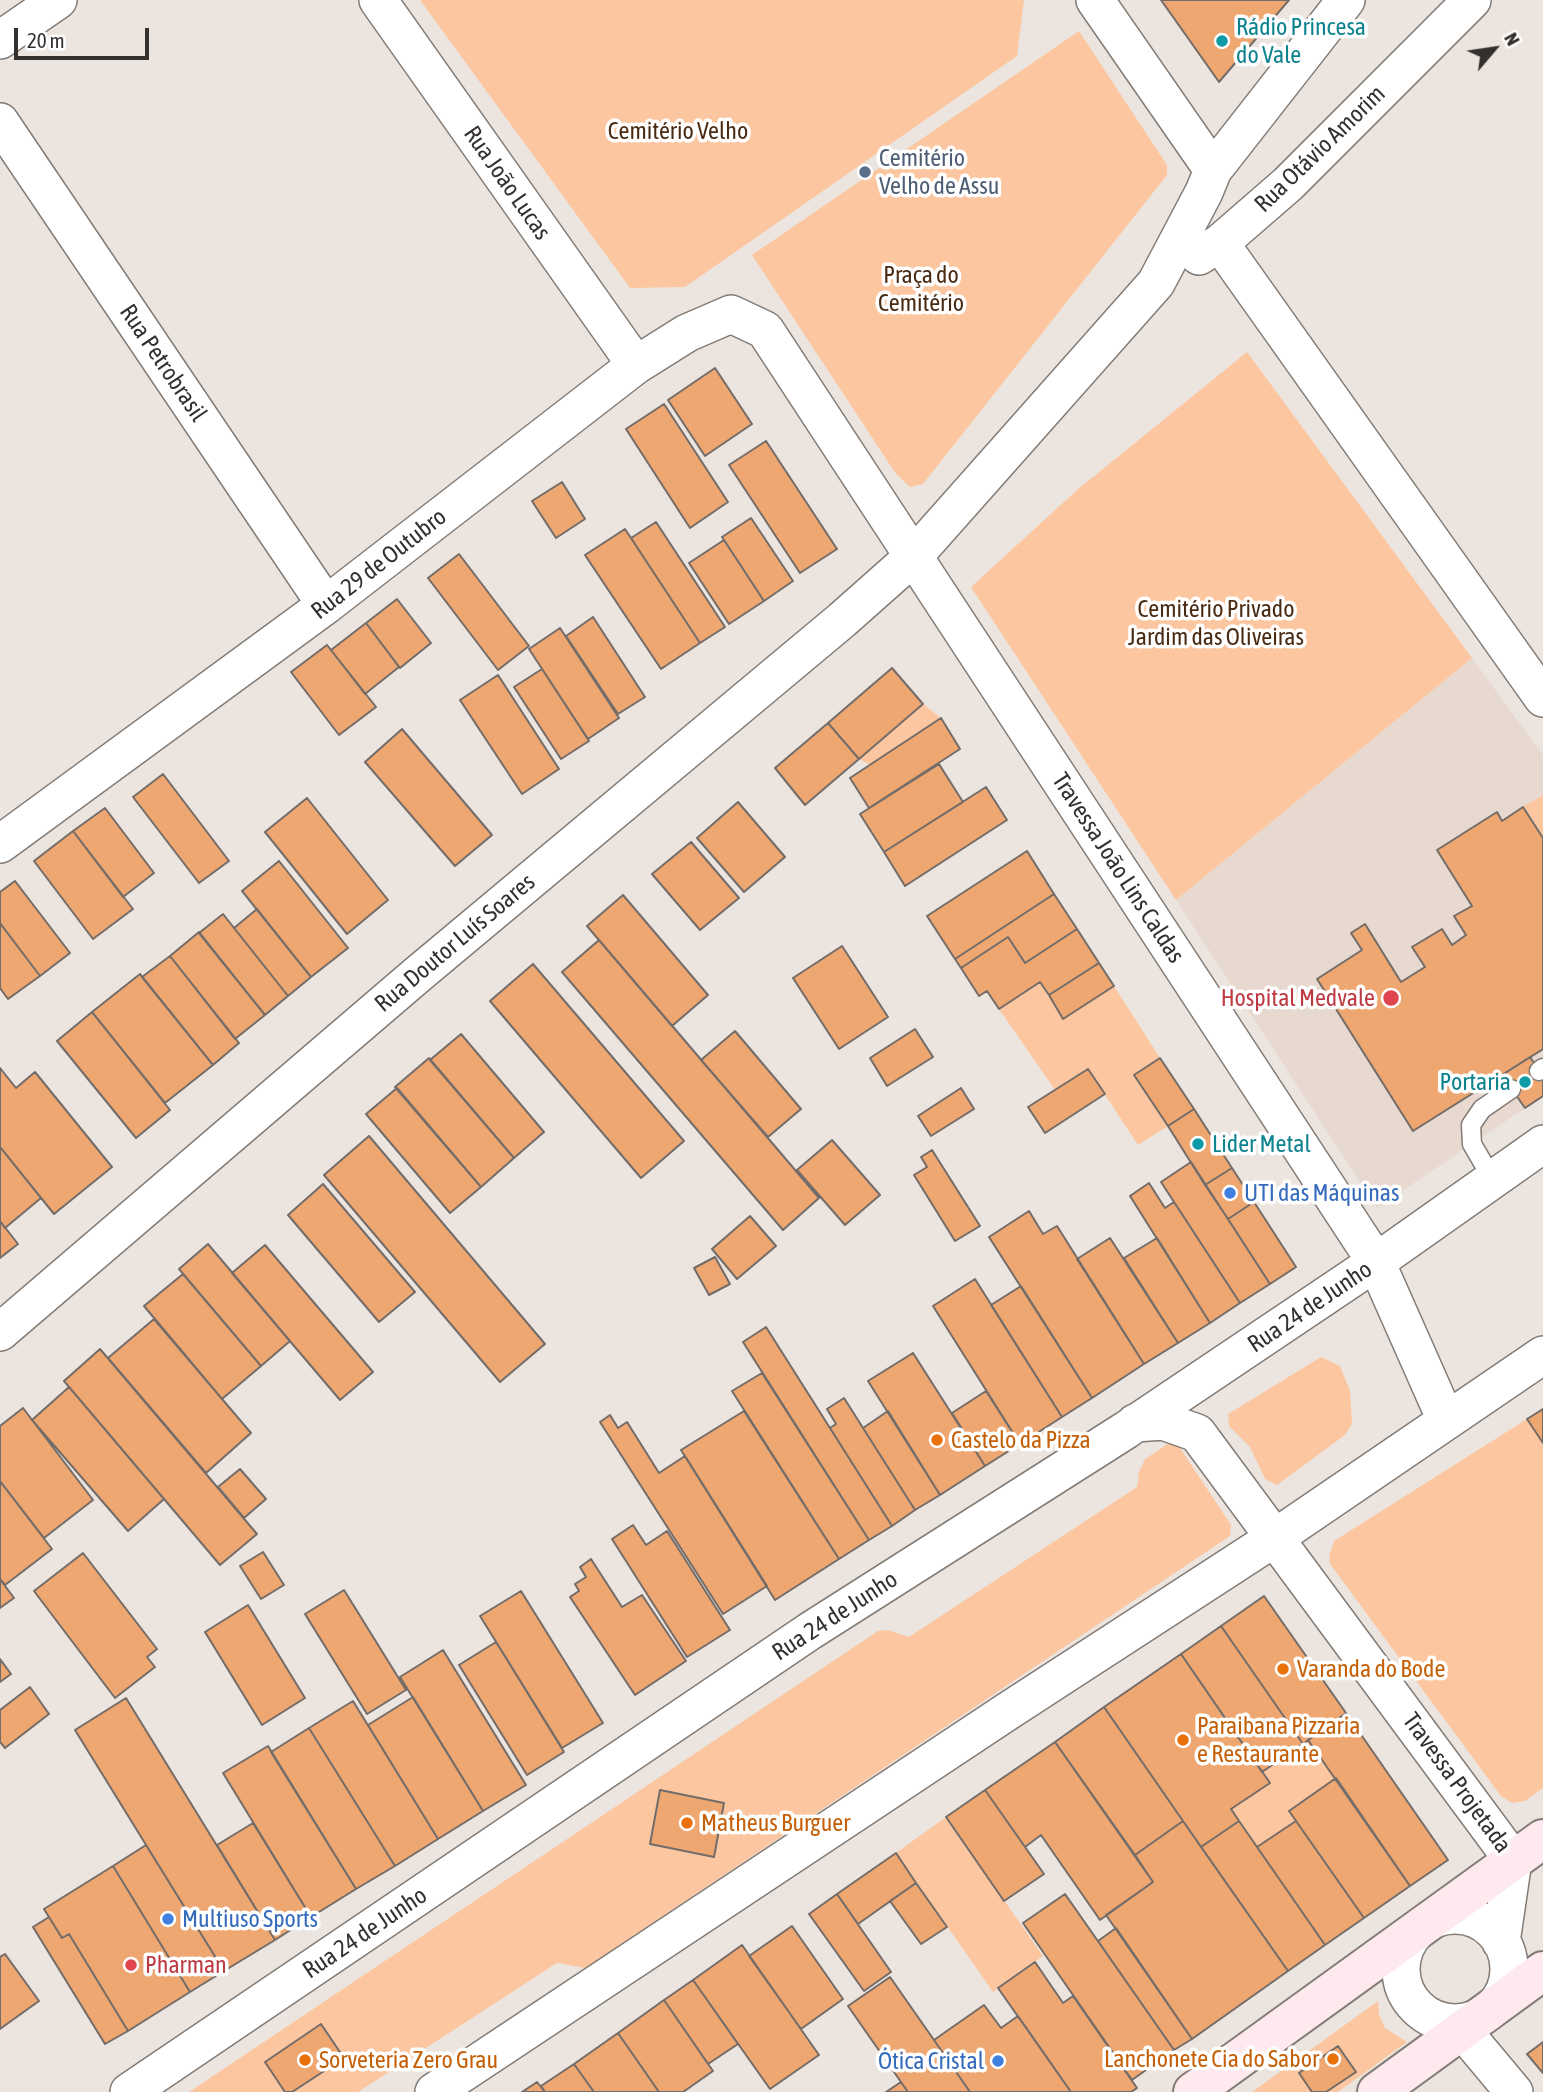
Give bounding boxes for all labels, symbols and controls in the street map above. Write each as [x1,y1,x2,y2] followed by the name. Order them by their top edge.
[1236,13,1366,69] place label: Rádio Princesa do Vale
[18,14,152,58] scale bar
[1459,14,1529,84] north arrow
[27,28,65,52] text: 20 m
[1500,29,1525,49] text: N
[1214,33,1230,49] marker: Rádio Princesa do Vale
[1249,79,1391,219] street label: Rua Otávio Amorim
[608,117,748,145] park label: Cemitério Velho
[457,121,557,245] street label: Rua João Lucas
[879,144,999,200] place label: Cemitério Velho de Assu
[857,164,873,180] marker: Cemitério Velho de Assu
[878,261,964,317] park label: Praça do Cemitério
[113,299,213,427] street label: Rua Petrobrasil
[306,502,452,626] street label: Rua 29 de Outubro
[1128,595,1304,651] park label: Cemitério Privado Jardim das Oliveiras
[1046,768,1190,968] street label: Travessa João Lins Caldas
[369,868,541,1018] street label: Rua Doutor Luís Soares
[1221,984,1375,1012] place label: Hospital Medvale
[1381,988,1401,1008] marker: Hospital Medvale
[1440,1068,1511,1096] place label: Portaria
[1517,1074,1533,1090] marker: Portaria
[1212,1130,1311,1158] place label: Lider Metal
[1190,1136,1206,1152] marker: Lider Metal
[1244,1179,1399,1207] place label: UTI das Máquinas
[1222,1185,1238,1201] marker: UTI das Máquinas
[1243,1255,1377,1359] street label: Rua 24 de Junho
[951,1426,1091,1454] place label: Castelo da Pizza
[929,1432,945,1448] marker: Castelo da Pizza
[767,1565,903,1667] street label: Rua 24 de Junho
[1297,1655,1445,1683] place label: Varanda do Bode
[1275,1661,1291,1677] marker: Varanda do Bode
[1397,1707,1517,1859] street label: Travessa Projetada
[1197,1712,1360,1768] place label: Paraibana Pizzaria e Restaurante
[1175,1732,1191,1748] marker: Paraibana Pizzaria e Restaurante
[701,1809,850,1837] place label: Matheus Burguer
[679,1815,695,1831] marker: Matheus Burguer
[298,1881,432,1985] street label: Rua 24 de Junho
[182,1905,318,1933] place label: Multiuso Sports
[160,1911,176,1927] marker: Multiuso Sports
[145,1951,227,1979] place label: Pharman
[123,1957,139,1973] marker: Pharman
[1104,2045,1319,2073] place label: Lanchonete Cia do Sabor
[319,2046,498,2074] place label: Sorveteria Zero Grau
[878,2047,984,2075] place label: Ótica Cristal
[1325,2051,1341,2067] marker: Lanchonete Cia do Sabor
[297,2052,313,2068] marker: Sorveteria Zero Grau
[990,2053,1006,2069] marker: Ótica Cristal

